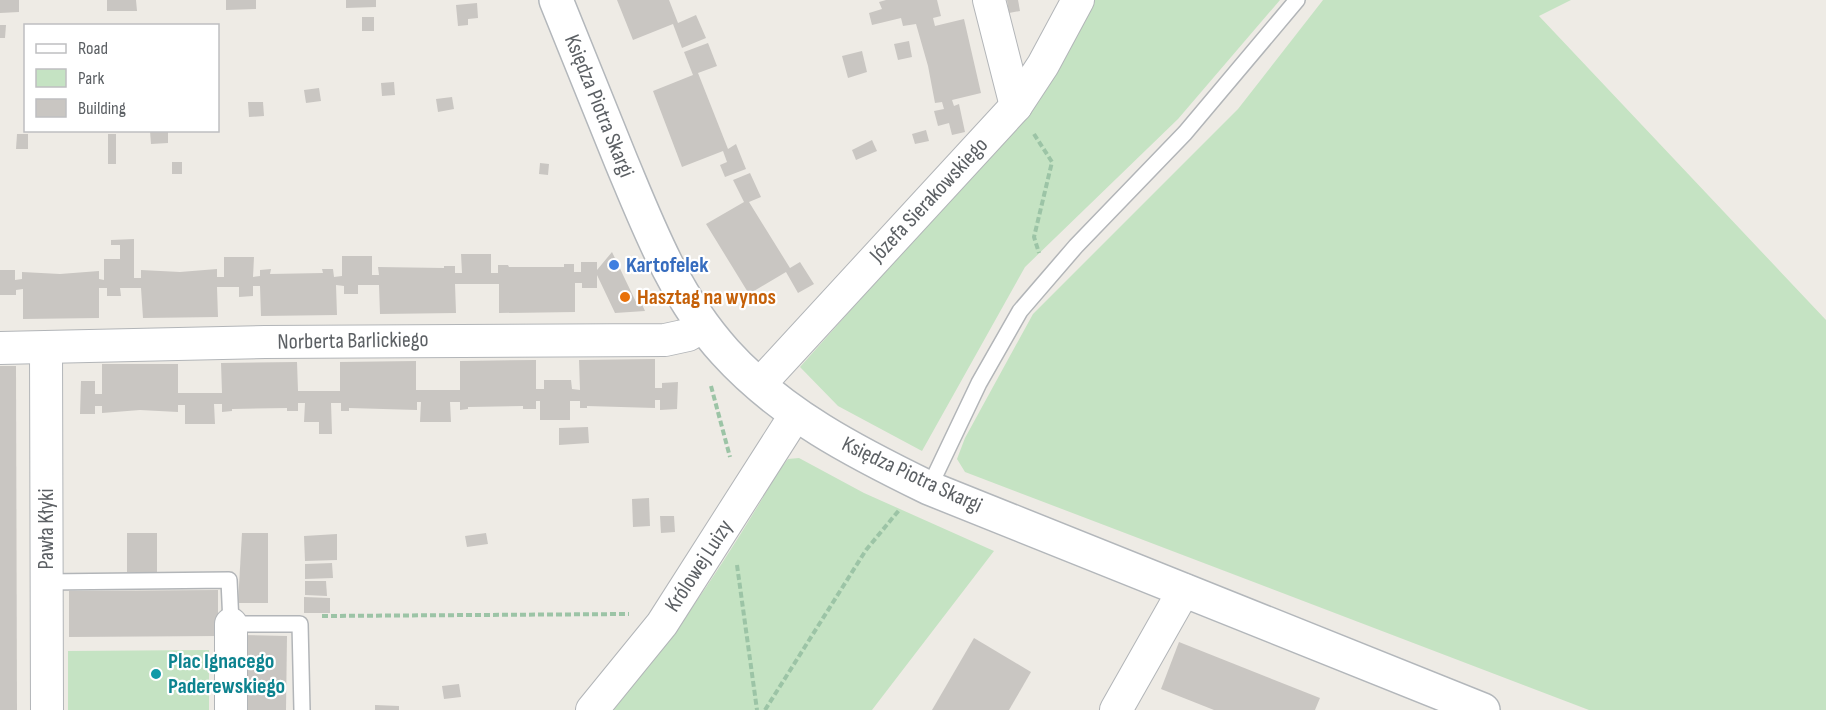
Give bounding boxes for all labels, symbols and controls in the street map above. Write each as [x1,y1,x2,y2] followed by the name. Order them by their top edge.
[24,24,219,132] legend
[558,31,640,181] street label: Księdza Piotra Skargi
[78,38,108,59] text: Road
[78,68,104,89] text: Park
[78,98,126,119] text: Building
[863,132,994,269] street label: Józefa Sierakowskiego
[626,252,709,279] place label: Kartofelek
[607,258,621,272] marker: Kartofelek
[637,284,776,311] place label: Hasztag na wynos
[618,290,632,304] marker: Hasztag na wynos
[277,326,429,356] street label: Norberta Barlickiego
[838,431,986,519] street label: Księdza Piotra Skargi
[33,488,60,570] street label: Pawła Kłyki
[659,514,739,617] street label: Królowej Luizy
[168,648,285,700] place label: Plac Ignacego Paderewskiego
[149,667,163,681] marker: Plac Ignacego Paderewskiego

